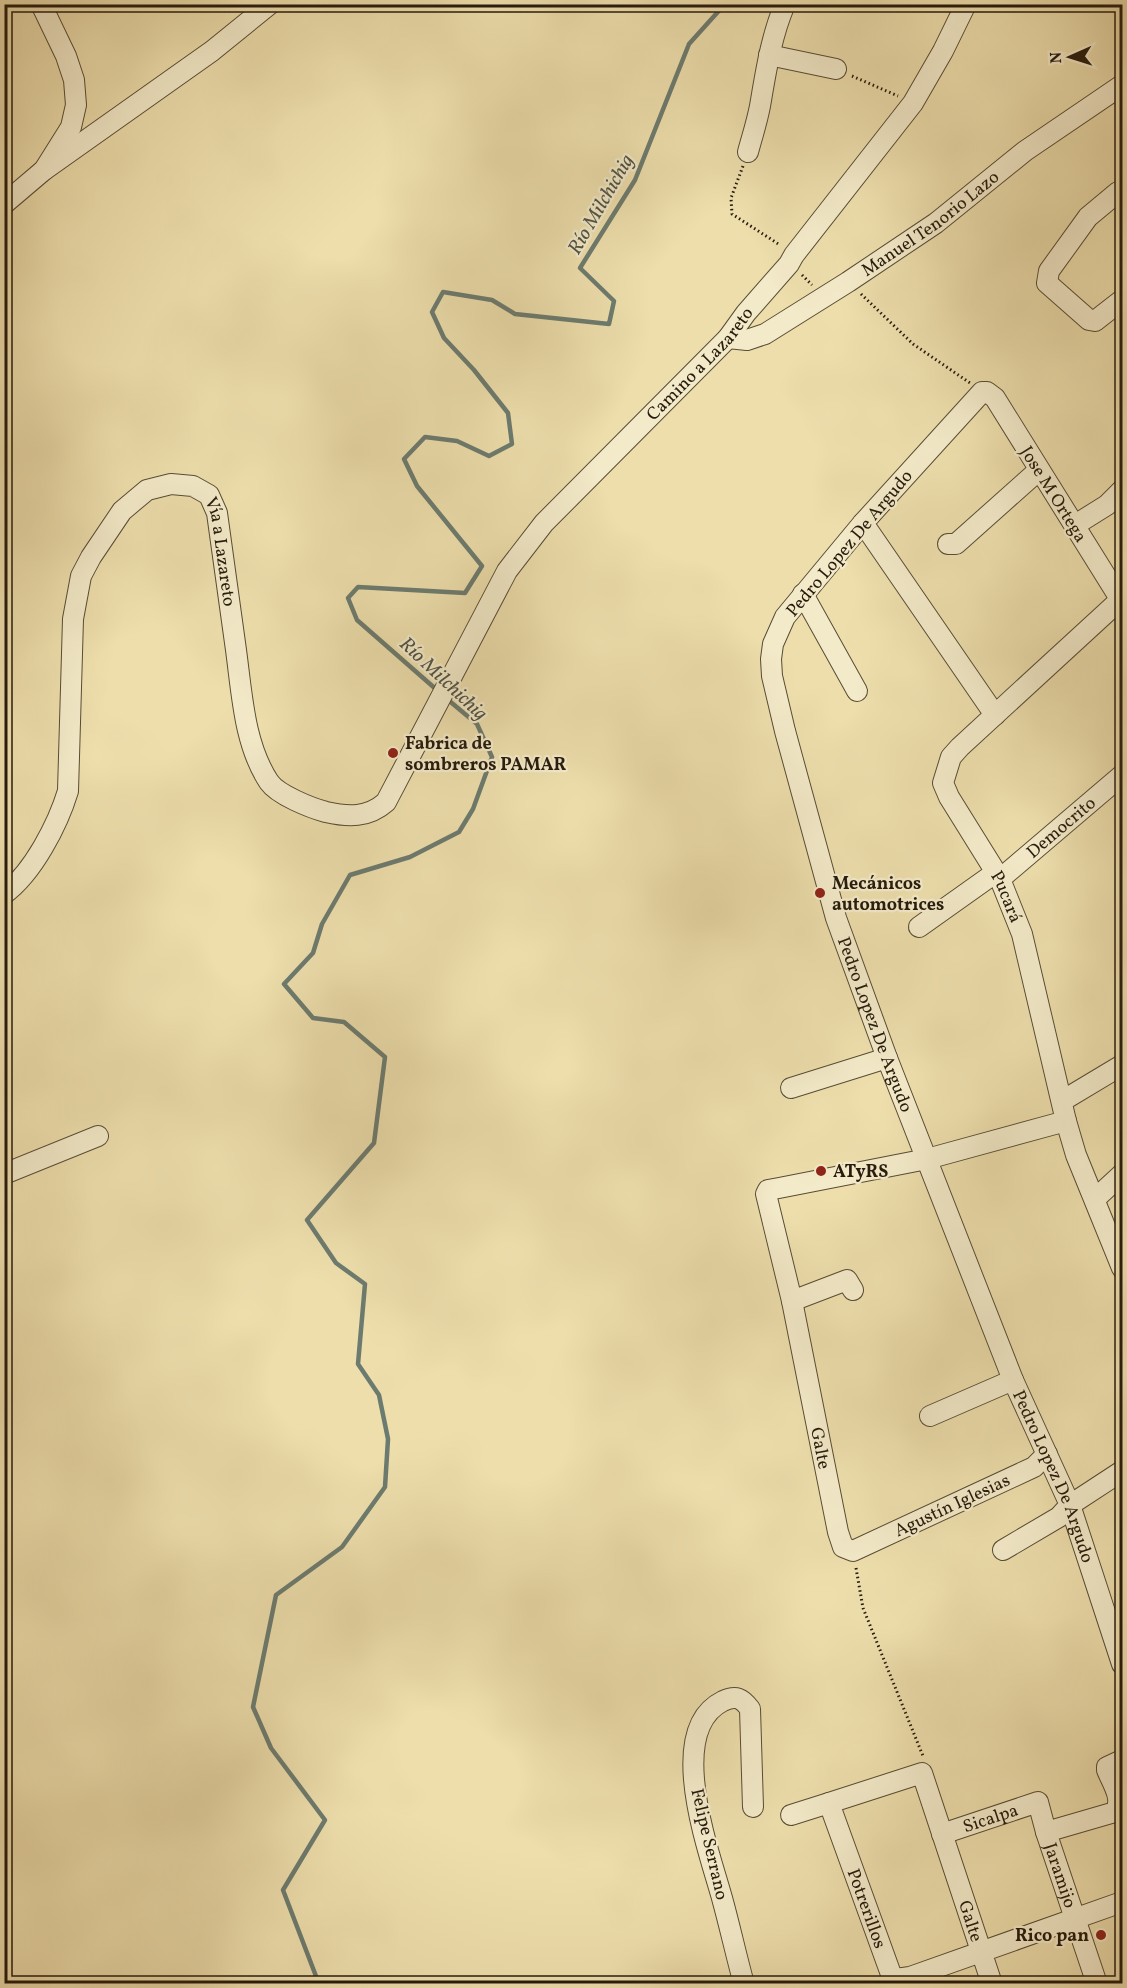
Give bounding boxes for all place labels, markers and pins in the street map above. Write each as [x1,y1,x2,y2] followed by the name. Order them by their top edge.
[405,732,567,778] place label: Fabrica de sombreros PAMAR
[386,746,400,760] marker: Fabrica de sombreros PAMAR
[832,872,944,918] place label: Mecánicos automotrices
[813,886,827,900] marker: Mecánicos automotrices
[833,1160,888,1185] place label: ATyRS
[814,1164,828,1178] marker: ATyRS
[1015,1924,1089,1949] place label: Rico pan
[1094,1928,1108,1942] marker: Rico pan

